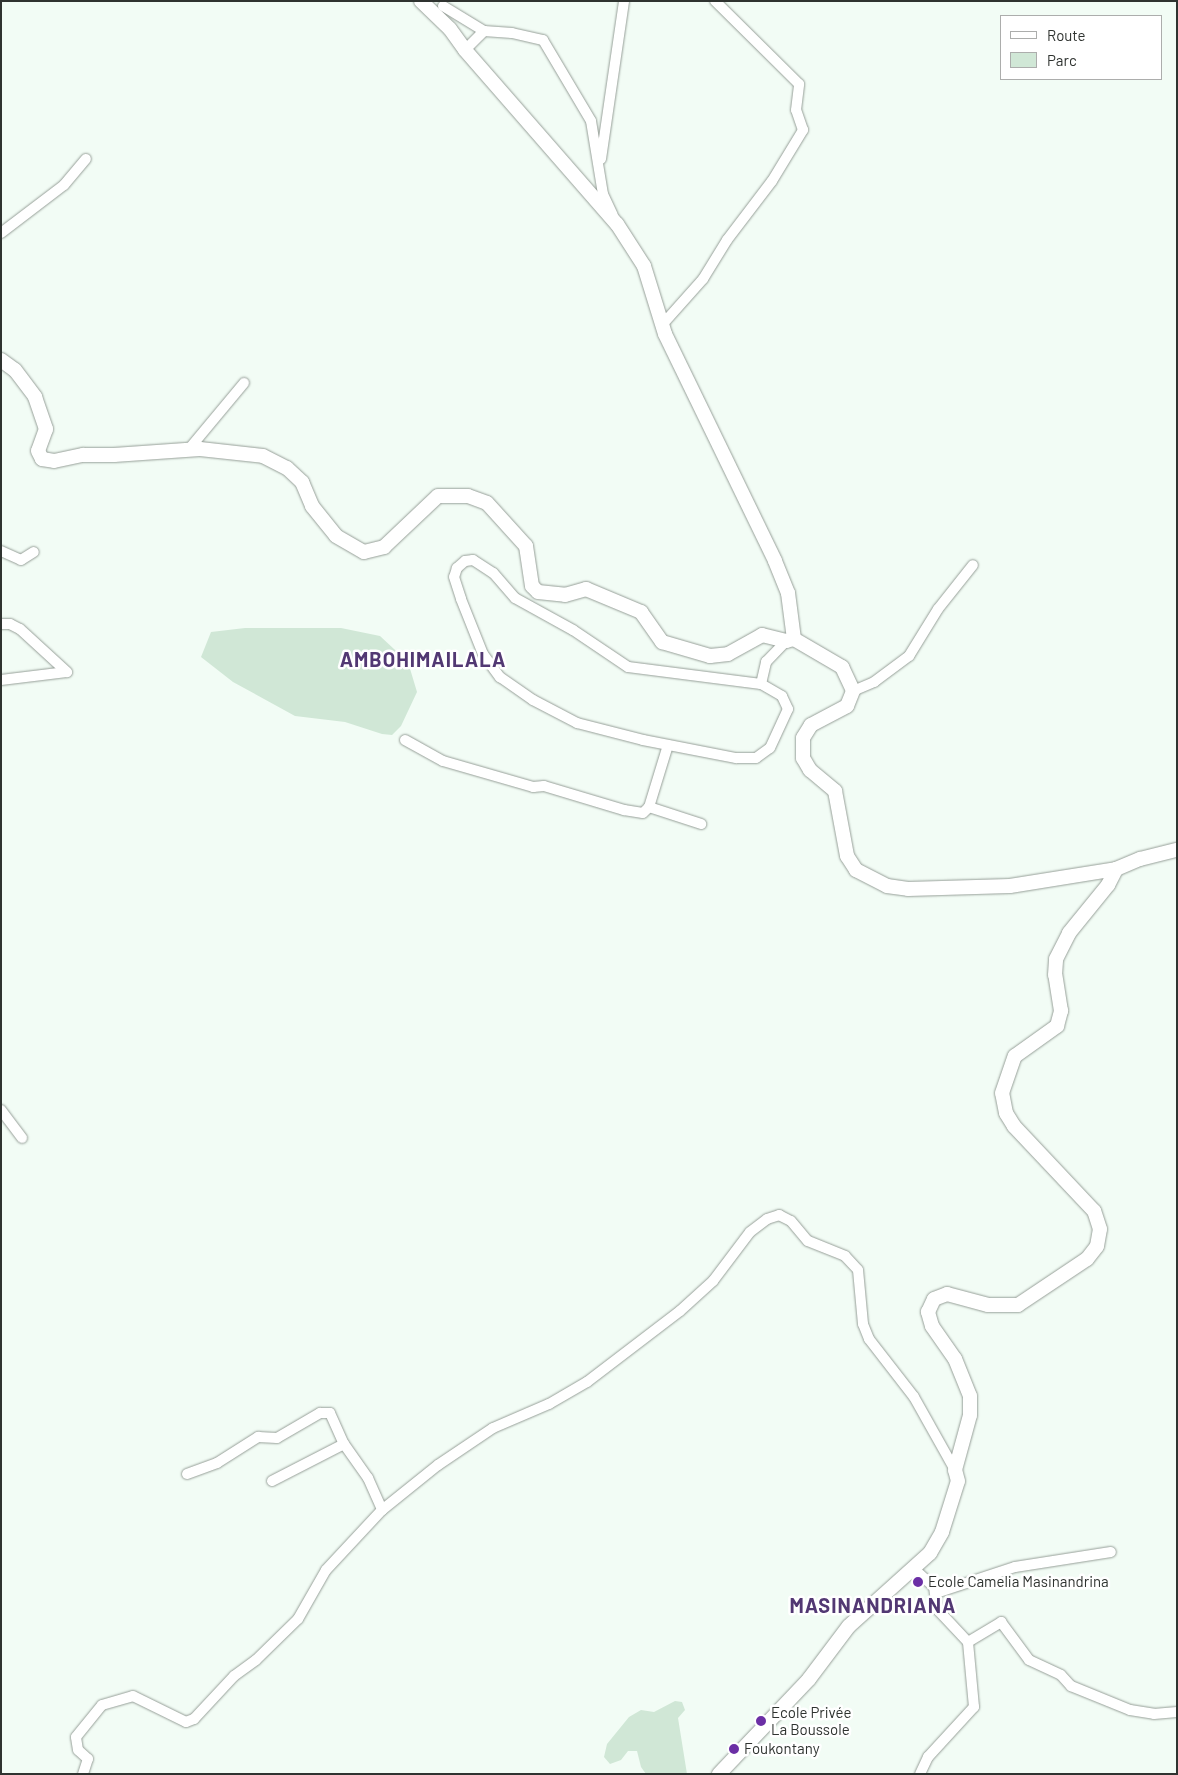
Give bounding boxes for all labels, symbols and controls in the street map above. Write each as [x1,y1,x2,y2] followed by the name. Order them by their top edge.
[1000,15,1163,80] legend
[1047,26,1086,44] text: Route
[1047,51,1077,69] text: Parc
[338,647,508,671] district label: AMBOHIMAILALA
[928,1573,1109,1591] place label: Ecole Camelia Masinandrina
[912,1576,924,1588] marker: Ecole Camelia Masinandrina
[788,1593,958,1617] district label: MASINANDRIANA
[771,1703,851,1738] place label: Ecole Privée La Boussole
[755,1715,767,1727] marker: Ecole Privée La Boussole
[744,1740,820,1758] place label: Foukontany
[728,1743,740,1755] marker: Foukontany

